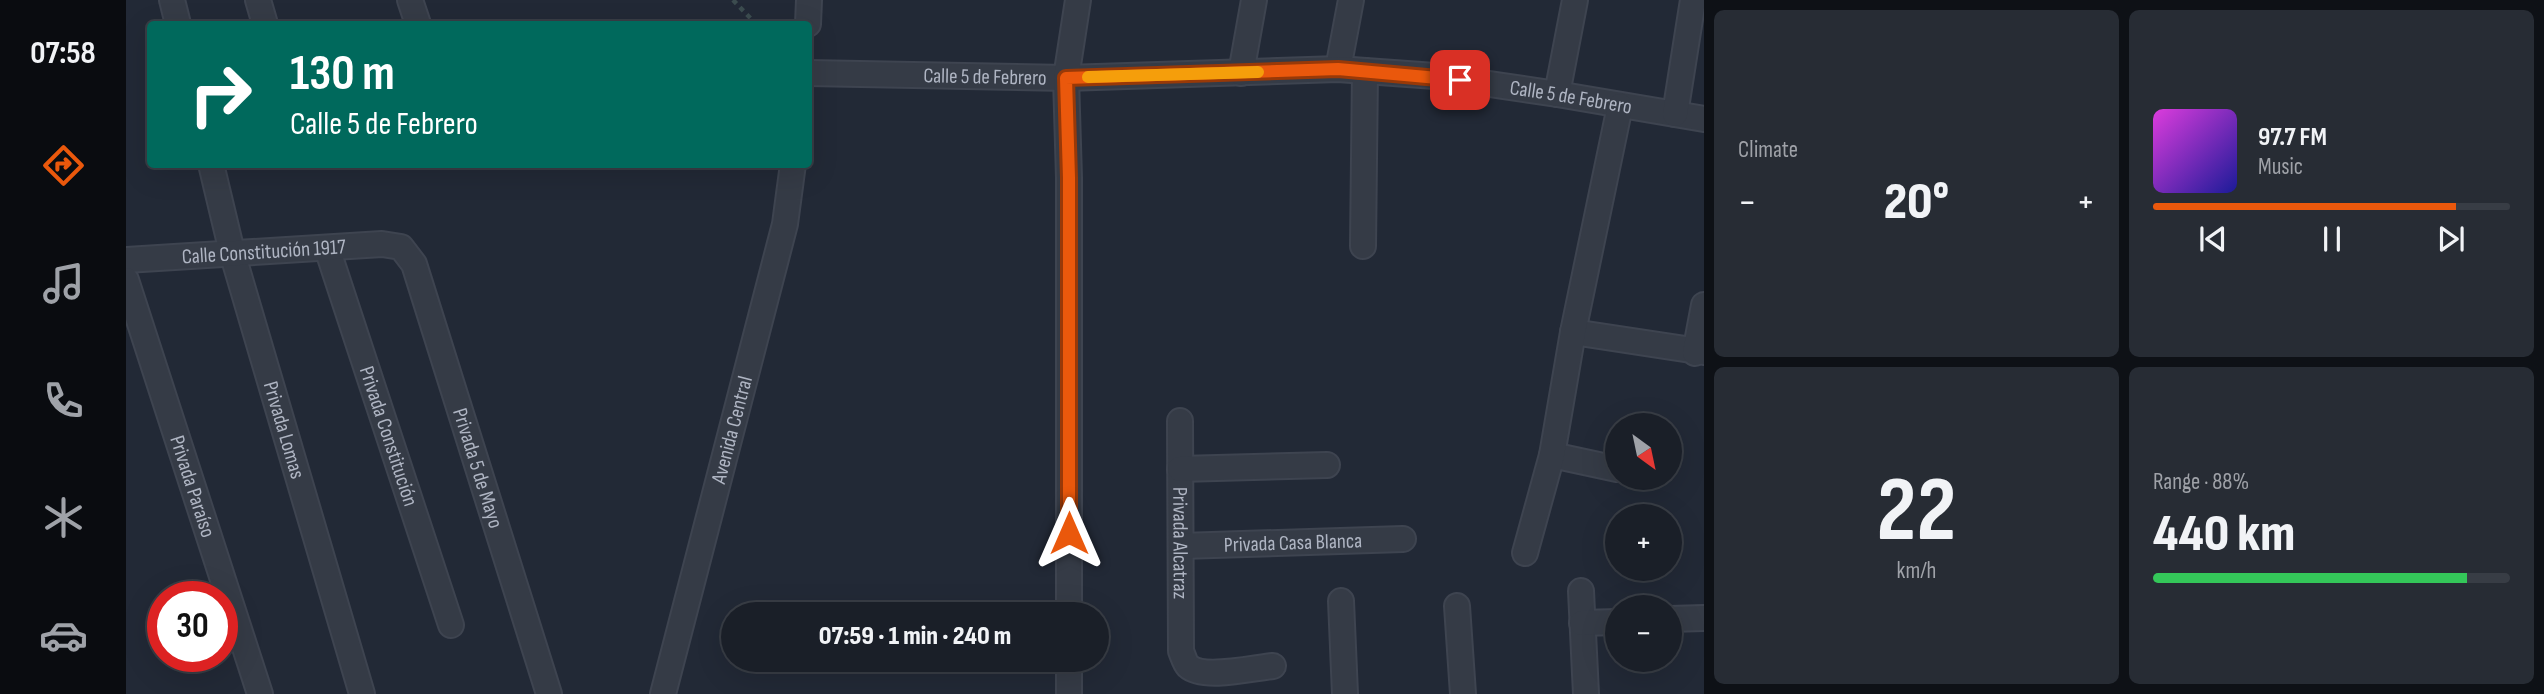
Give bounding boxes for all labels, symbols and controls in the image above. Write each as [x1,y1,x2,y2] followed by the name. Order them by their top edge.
[30,34,96,73] text: 07:58
[290,45,395,104] text: 130 m
[175,49,266,140] icon: right
[1430,50,1490,110] pin
[1441,61,1479,99] icon: arrive
[923,63,1047,90] street label: Calle 5 de Febrero
[1508,75,1634,119] street label: Calle 5 de Febrero
[290,105,478,144] text: Calle 5 de Febrero
[2258,122,2327,153] text: 97.7 FM
[1738,136,1798,164] text: Climate
[39,141,88,190] icon: directions
[2258,153,2303,181] text: Music
[1884,171,1949,234] text: 20°
[1738,180,1757,225] text: −
[2076,180,2095,225] text: +
[2194,220,2232,258] icon: previous
[2313,220,2351,258] icon: pause
[2432,220,2470,258] icon: next
[181,234,347,269] street label: Calle Constitución 1917
[39,259,88,308] icon: music
[354,363,424,509] street label: Privada Constitución
[705,373,758,487] street label: Avenida Central
[39,376,88,425] icon: phone
[258,378,310,482] street label: Privada Lomas
[448,405,509,531] street label: Privada 5 de Mayo
[1605,413,1682,490] north arrow
[1605,413,1682,672] map controls
[165,432,221,541] street label: Privada Paraíso
[1877,457,1956,566] text: 22
[2153,468,2249,496] text: Range · 88%
[1168,487,1193,600] street label: Privada Alcatraz
[39,493,88,542] icon: climate
[1032,496,1106,570] position arrow
[2153,503,2295,566] text: 440 km
[1605,504,1682,581] button: +
[1223,528,1362,557] street label: Privada Casa Blanca
[1897,557,1936,585] text: km/h
[147,581,238,672] speed limit sign: 30
[1605,595,1682,672] button: −
[39,611,88,660] icon: car
[819,621,1011,652] text: 07:59 · 1 min · 240 m

